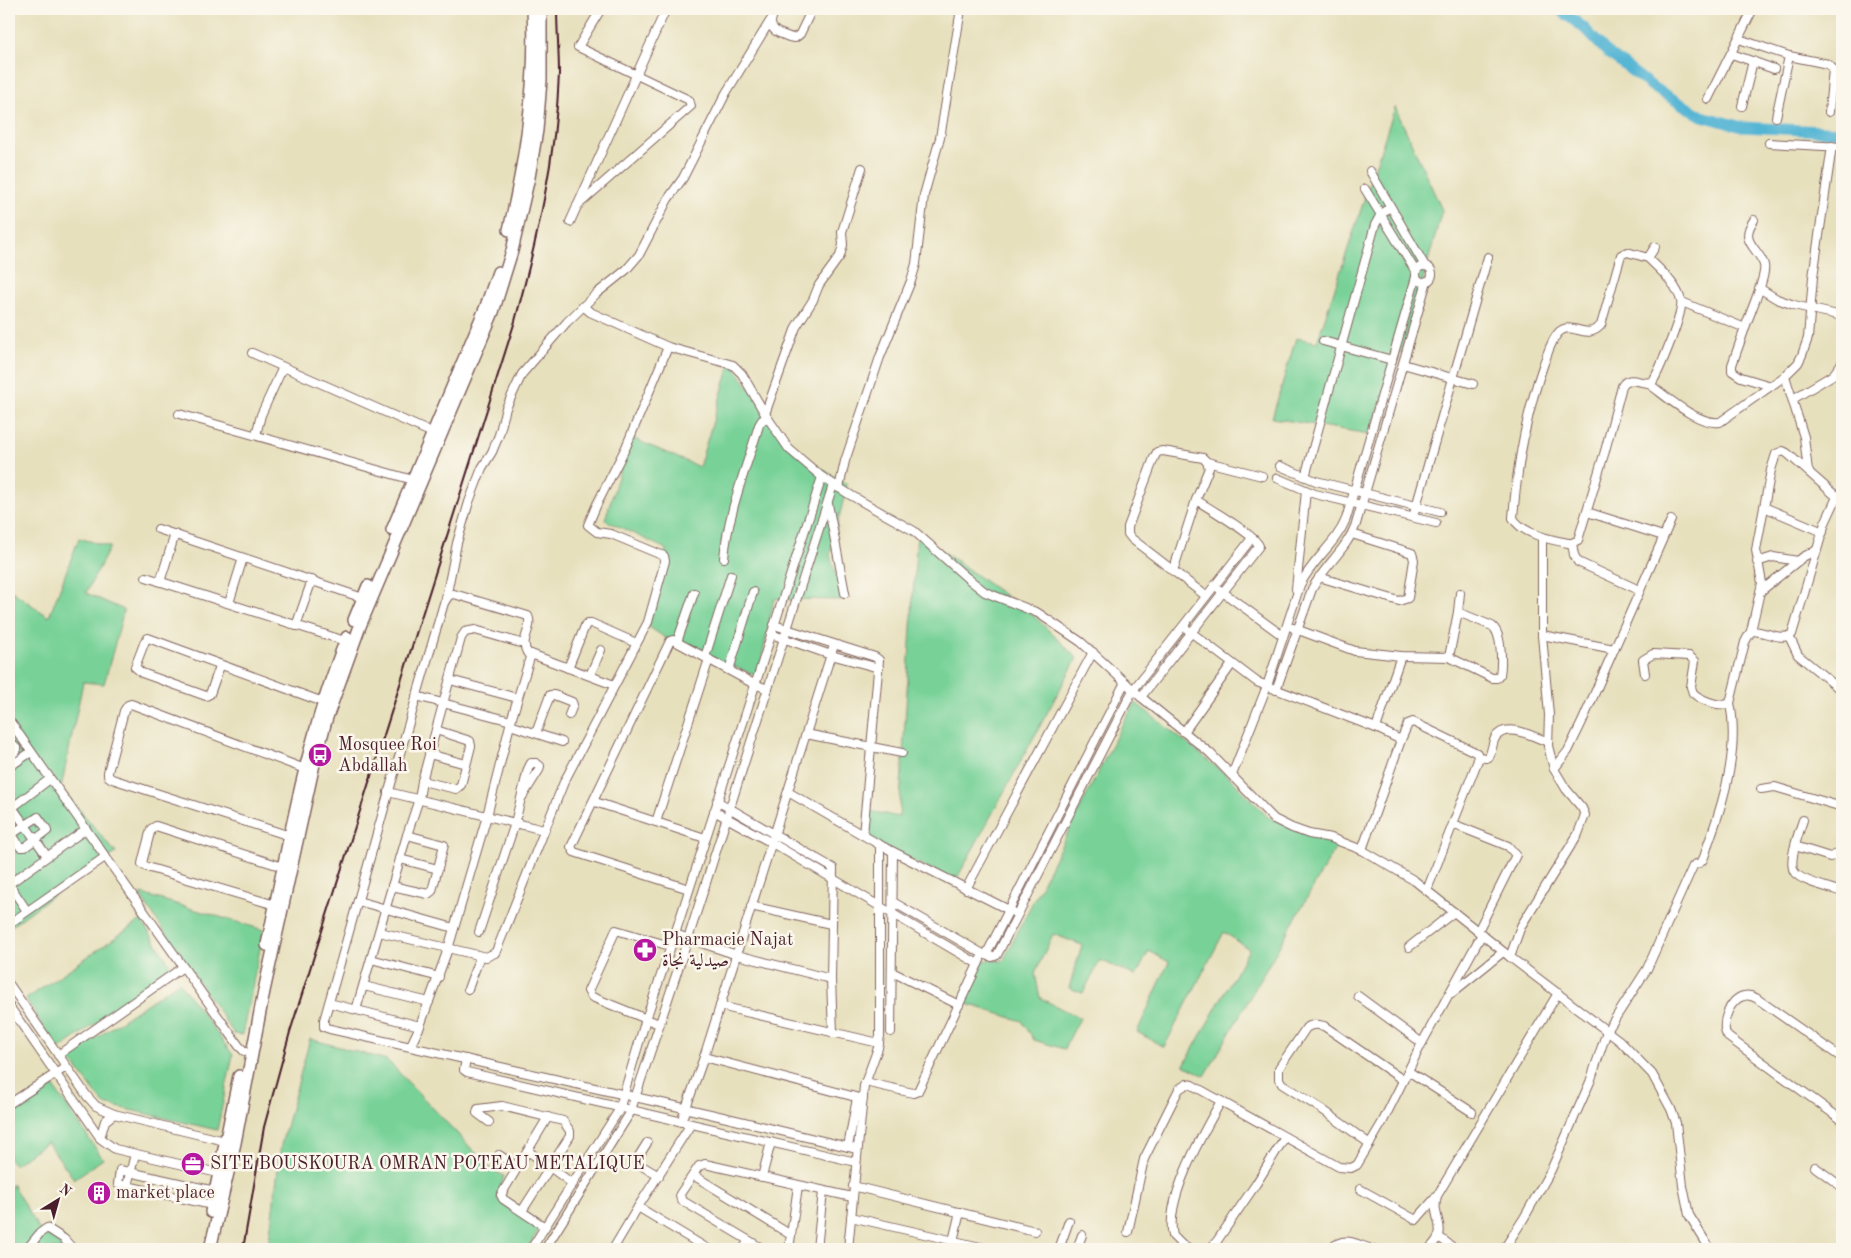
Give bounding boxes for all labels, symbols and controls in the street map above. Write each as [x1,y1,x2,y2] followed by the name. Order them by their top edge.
[338,736,437,775] place label: Mosquee Roi Abdallah
[307,742,333,768] bus stop icon: Mosquee Roi Abdallah
[662,931,793,970] place label: Pharmacie Najat صيدلية نجاة
[632,937,658,963] pharmacy icon: Pharmacie Najat صيدلية نجاة
[180,1151,206,1177] office icon: SITE BOUSKOURA OMRAN POTEAU METALIQUE
[210,1155,645,1173] place label: SITE BOUSKOURA OMRAN POTEAU METALIQUE
[32,1176,82,1226] north arrow
[86,1180,112,1206] building icon: market place
[57,1182,74,1199] text: N
[116,1184,215,1202] place label: market place

